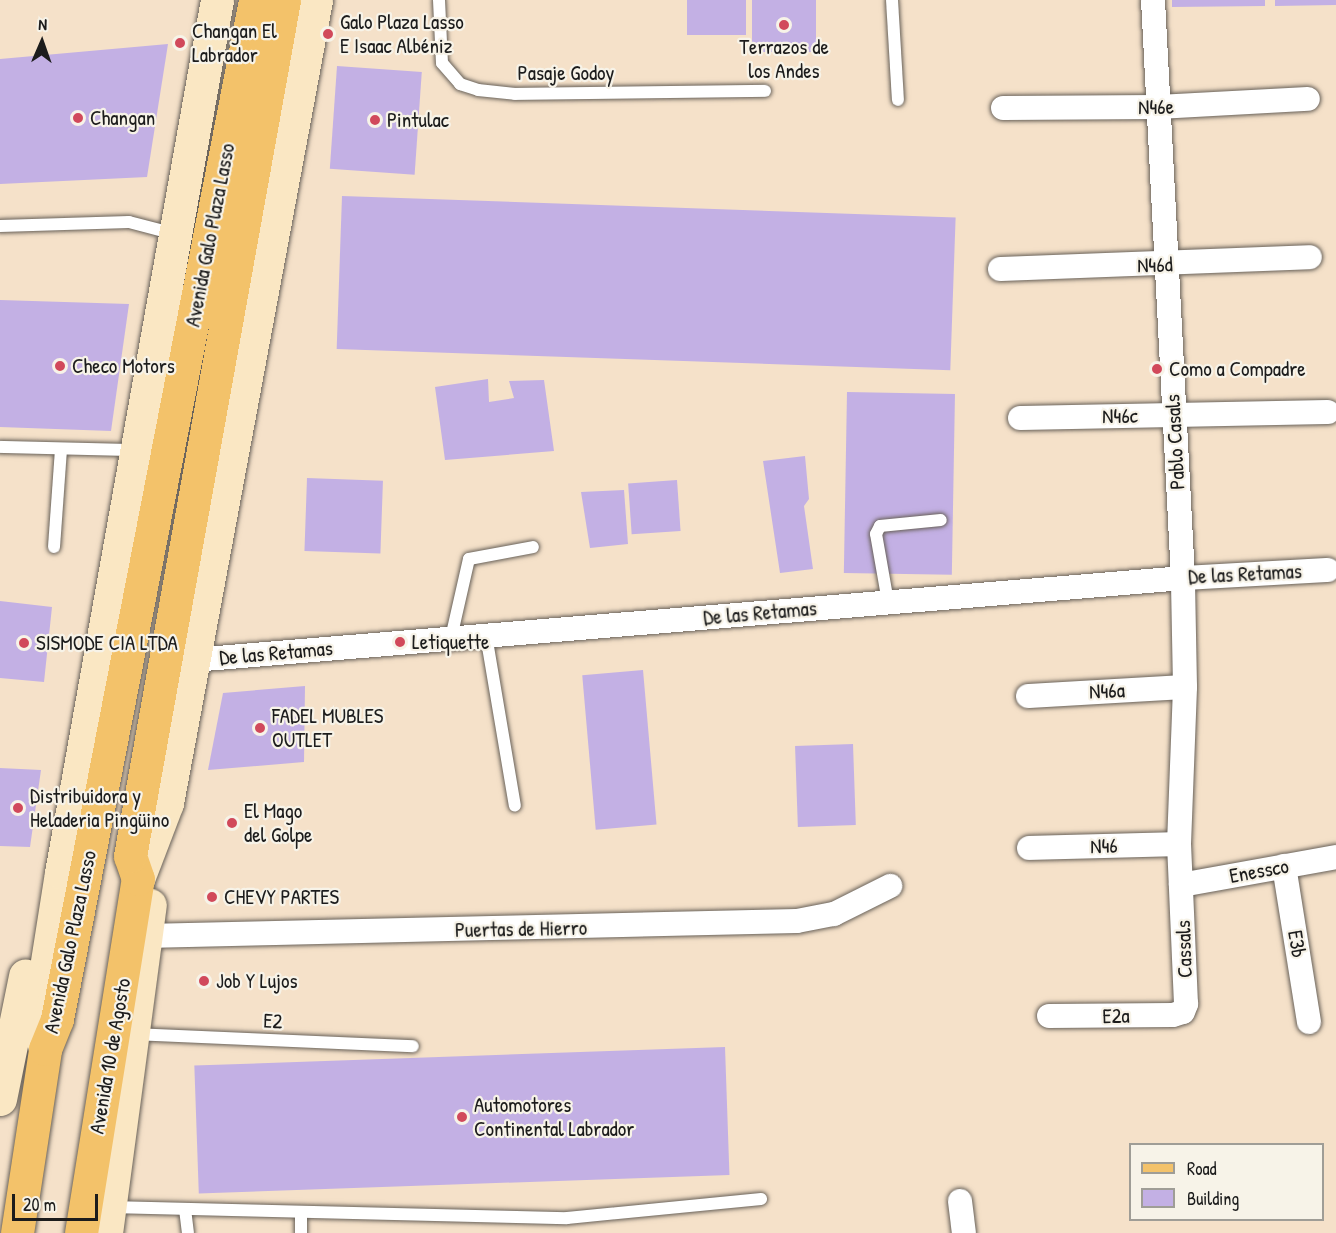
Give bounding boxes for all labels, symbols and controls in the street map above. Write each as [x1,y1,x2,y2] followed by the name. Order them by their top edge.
[340,9,464,59] place label: Galo Plaza Lasso E Isaac Albéniz
[12,12,72,72] north arrow
[38,13,47,35] text: N
[192,18,277,68] place label: Changan El Labrador
[777,18,791,32] marker: Terrazos de los Andes
[321,27,335,41] marker: Galo Plaza Lasso E Isaac Albéniz
[739,34,829,84] place label: Terrazos de los Andes
[173,36,187,50] marker: Changan El Labrador
[518,60,614,86] street label: Pasaje Godoy
[1138,94,1174,120] street label: N46e
[90,105,155,131] place label: Changan
[387,107,449,133] place label: Pintulac
[71,111,85,125] marker: Changan
[368,113,382,127] marker: Pintulac
[180,141,240,329] street label: Avenida Galo Plaza Lasso
[1137,252,1173,278] street label: N46d
[72,353,175,379] place label: Checo Motors
[1169,356,1306,382] place label: Como a Compadre
[53,359,67,373] marker: Checo Motors
[1150,362,1164,376] marker: Como a Compadre
[1160,394,1190,490] street label: Pablo Casals
[1102,403,1138,429] street label: N46c
[1187,558,1303,590] street label: De las Retamas
[702,595,818,631] street label: De las Retamas
[412,629,489,655] place label: Letiquette
[36,630,178,656] place label: SISMODE CIA LTDA
[218,635,334,671] street label: De las Retamas
[393,635,407,649] marker: Letiquette
[17,636,31,650] marker: SISMODE CIA LTDA
[1089,677,1125,705] street label: N46a
[272,703,383,753] place label: FADEL MUBLES OUTLET
[253,721,267,735] marker: FADEL MUBLES OUTLET
[30,783,169,833] place label: Distribuidora y Heladeria Pingüino
[244,798,312,848] place label: El Mago del Golpe
[11,801,25,815] marker: Distribuidora y Heladeria Pingüino
[225,816,239,830] marker: El Mago del Golpe
[1090,833,1118,859] street label: N46
[38,848,102,1036] street label: Avenida Galo Plaza Lasso
[1227,853,1291,889] street label: Enessco
[224,884,339,910] place label: CHEVY PARTES
[205,890,219,904] marker: CHEVY PARTES
[455,915,587,943] street label: Puertas de Hierro
[1170,920,1198,978] street label: Cassals
[1282,929,1312,959] street label: E3b
[216,968,298,994] place label: Job Y Lujos
[197,974,211,988] marker: Job Y Lujos
[84,976,136,1136] street label: Avenida 10 de Agosto
[1102,1003,1130,1029] street label: E2a
[263,1008,283,1034] street label: E2
[474,1092,634,1142] place label: Automotores Continental Labrador
[455,1110,469,1124] marker: Automotores Continental Labrador
[1129,1143,1324,1221] legend
[1187,1156,1217,1181] text: Road
[15,1182,100,1220] scale bar
[1187,1186,1239,1211] text: Building
[23,1192,56,1217] text: 20 m

